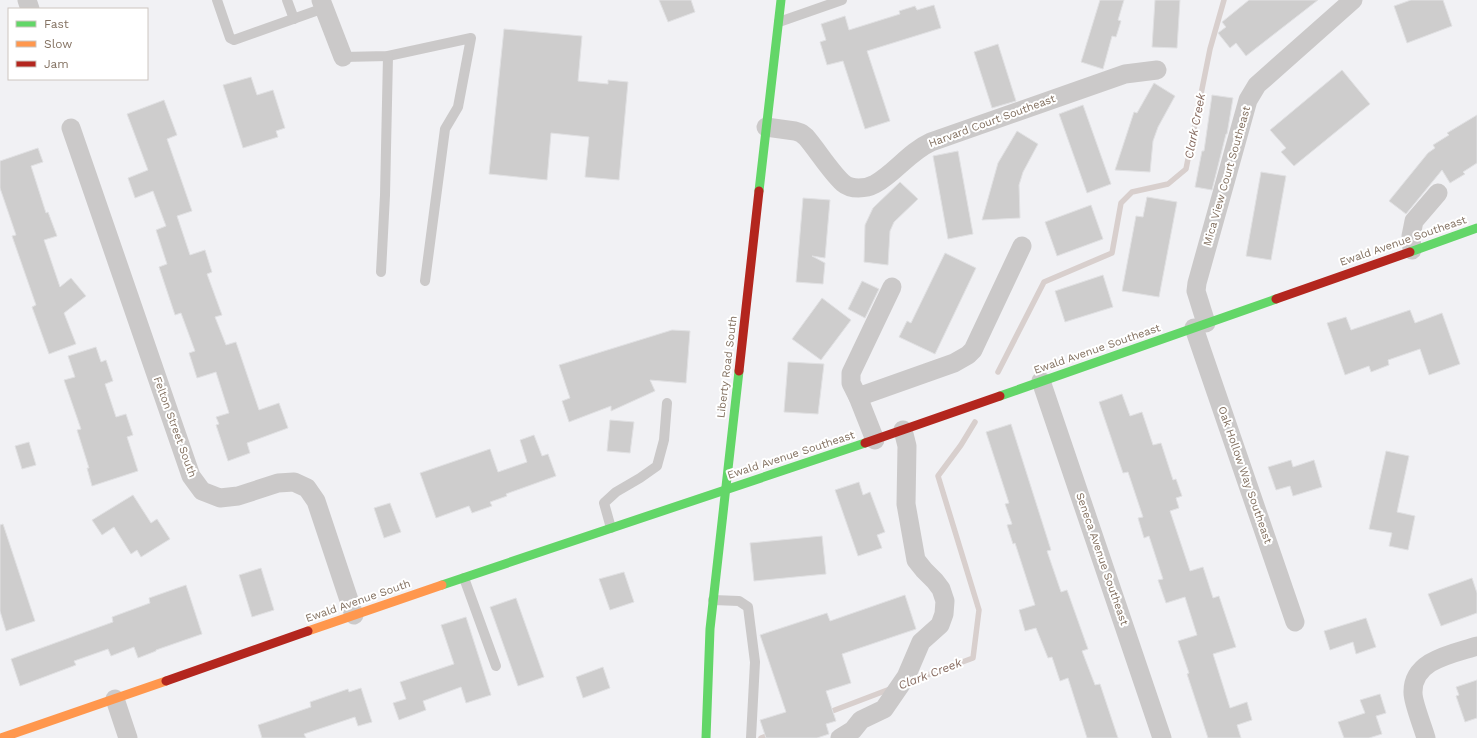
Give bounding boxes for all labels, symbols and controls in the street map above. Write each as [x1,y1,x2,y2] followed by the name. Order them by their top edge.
[8,8,148,80] legend
[44,17,69,31] text: Fast
[44,37,72,51] text: Slow
[44,57,69,71] text: Jam
[1182,91,1208,160] water label: Clark Creek
[927,92,1057,150] street label: Harvard Court Southeast
[1201,104,1253,248] street label: Mica View Court Southeast
[1338,213,1468,269] street label: Ewald Avenue Southeast
[714,315,740,419] street label: Liberty Road South
[1032,321,1162,377] street label: Ewald Avenue Southeast
[151,375,199,479] street label: Felton Street South
[1215,405,1275,546] street label: Oak Hollow Way Southeast
[726,428,857,482] street label: Ewald Avenue Southeast
[1073,491,1131,627] street label: Seneca Avenue Southeast
[304,577,412,625] street label: Ewald Avenue South
[896,655,964,692] water label: Clark Creek

